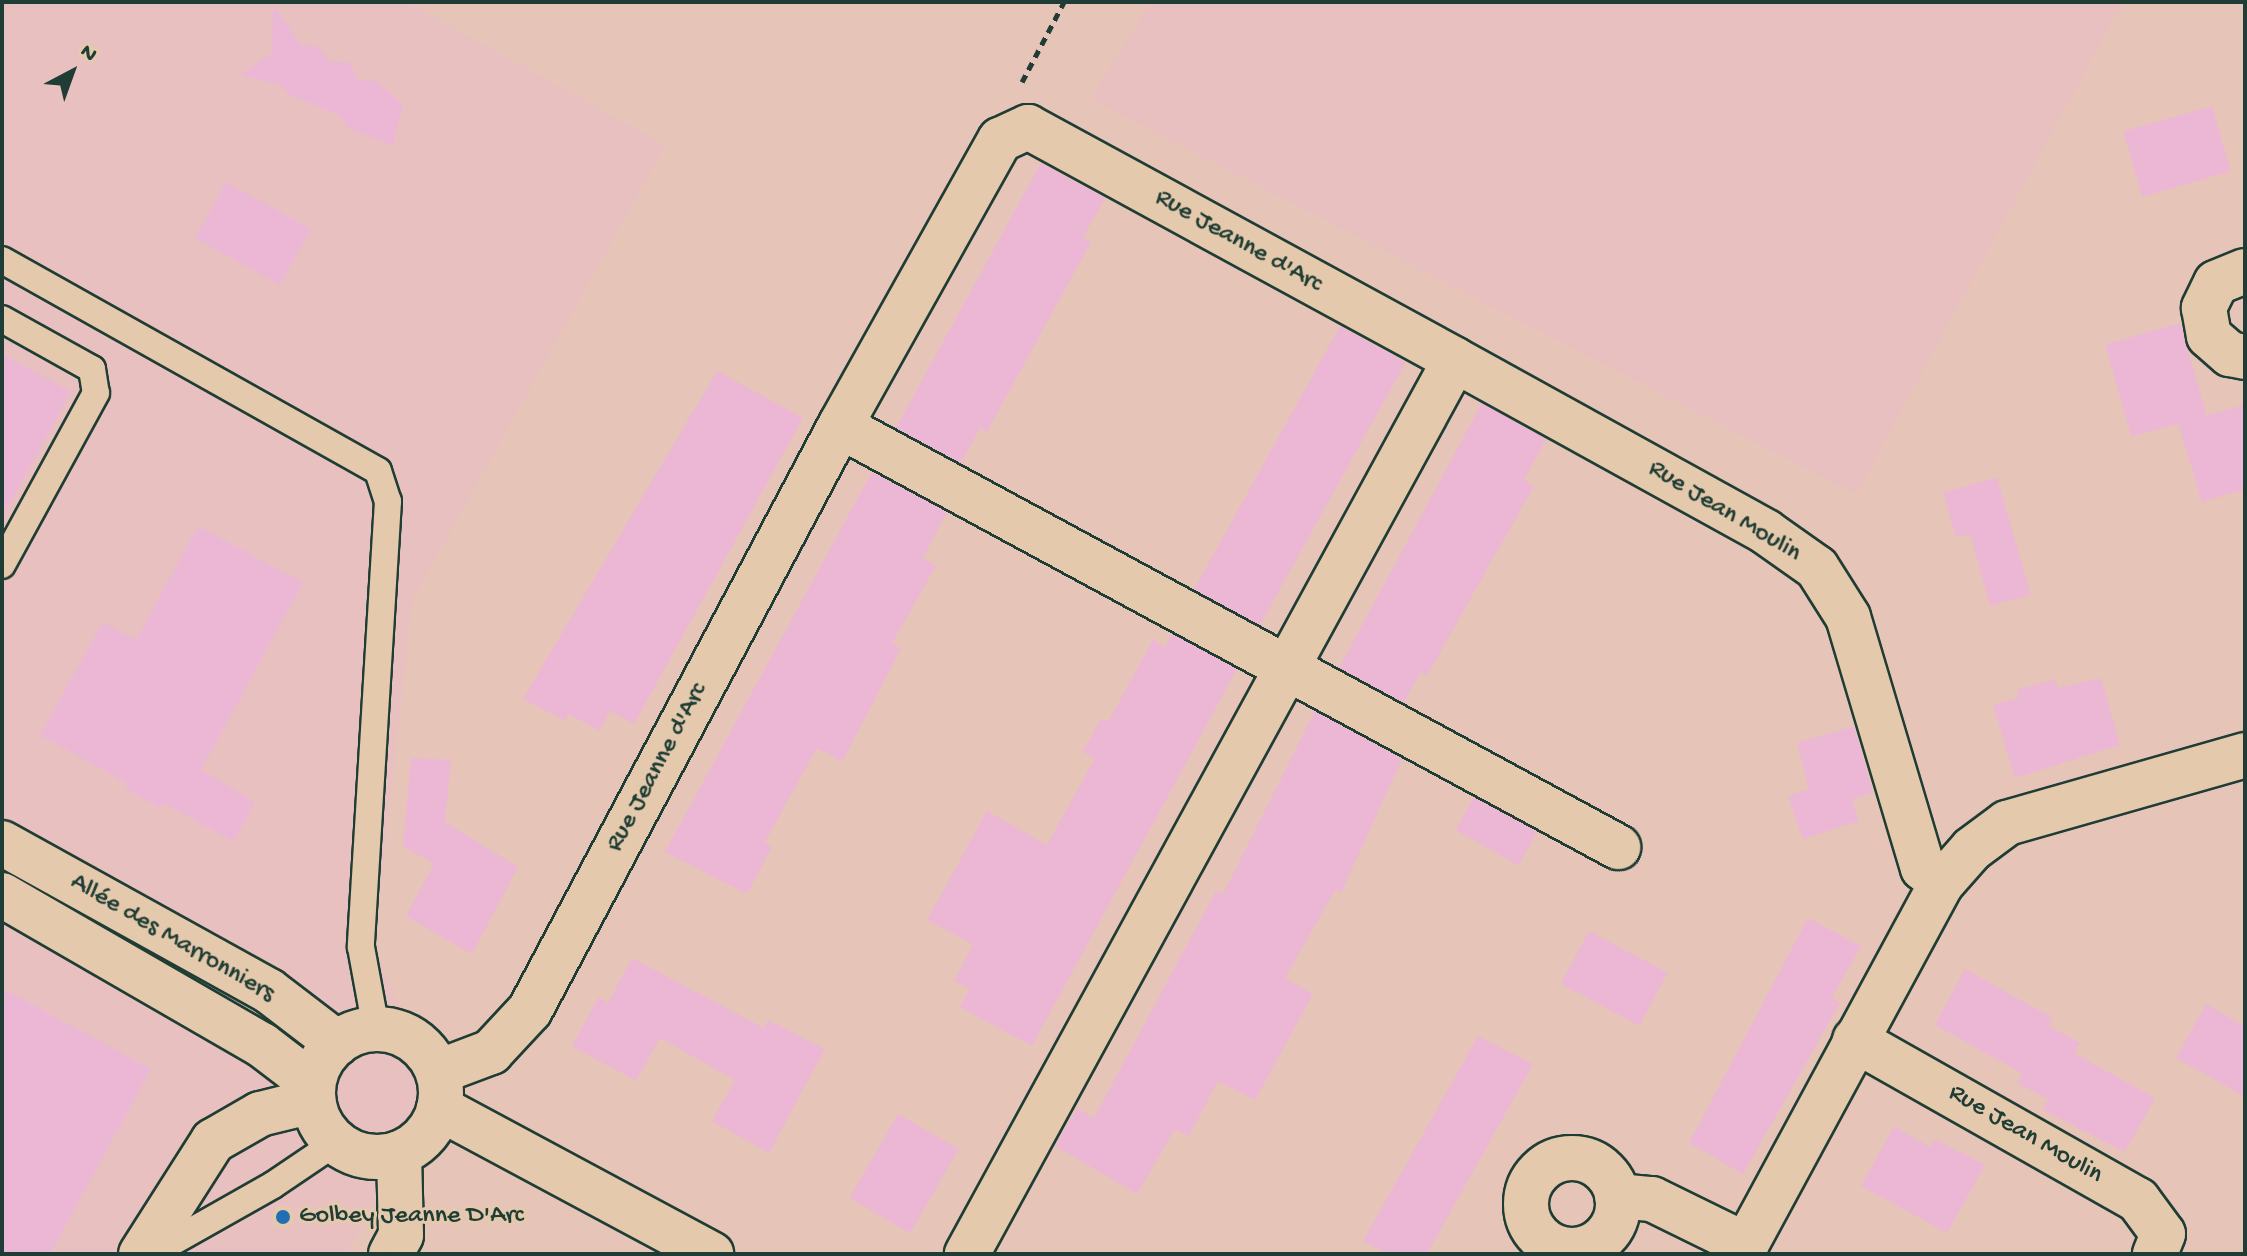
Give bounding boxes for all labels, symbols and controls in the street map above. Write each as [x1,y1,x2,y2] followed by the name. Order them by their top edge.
[32,32,112,112] north arrow
[74,39,102,68] text: N
[1149,183,1327,301] street label: Rue Jeanne d'Arc
[1642,454,1806,570] street label: Rue Jean Moulin
[600,678,716,858] street label: Rue Jeanne d'Arc
[64,868,280,1010] street label: Allée des Marronniers
[1942,1078,2108,1192] street label: Rue Jean Moulin
[299,1201,524,1233] place label: Golbey Jeanne D'Arc
[274,1208,292,1226] marker: Golbey Jeanne D'Arc

